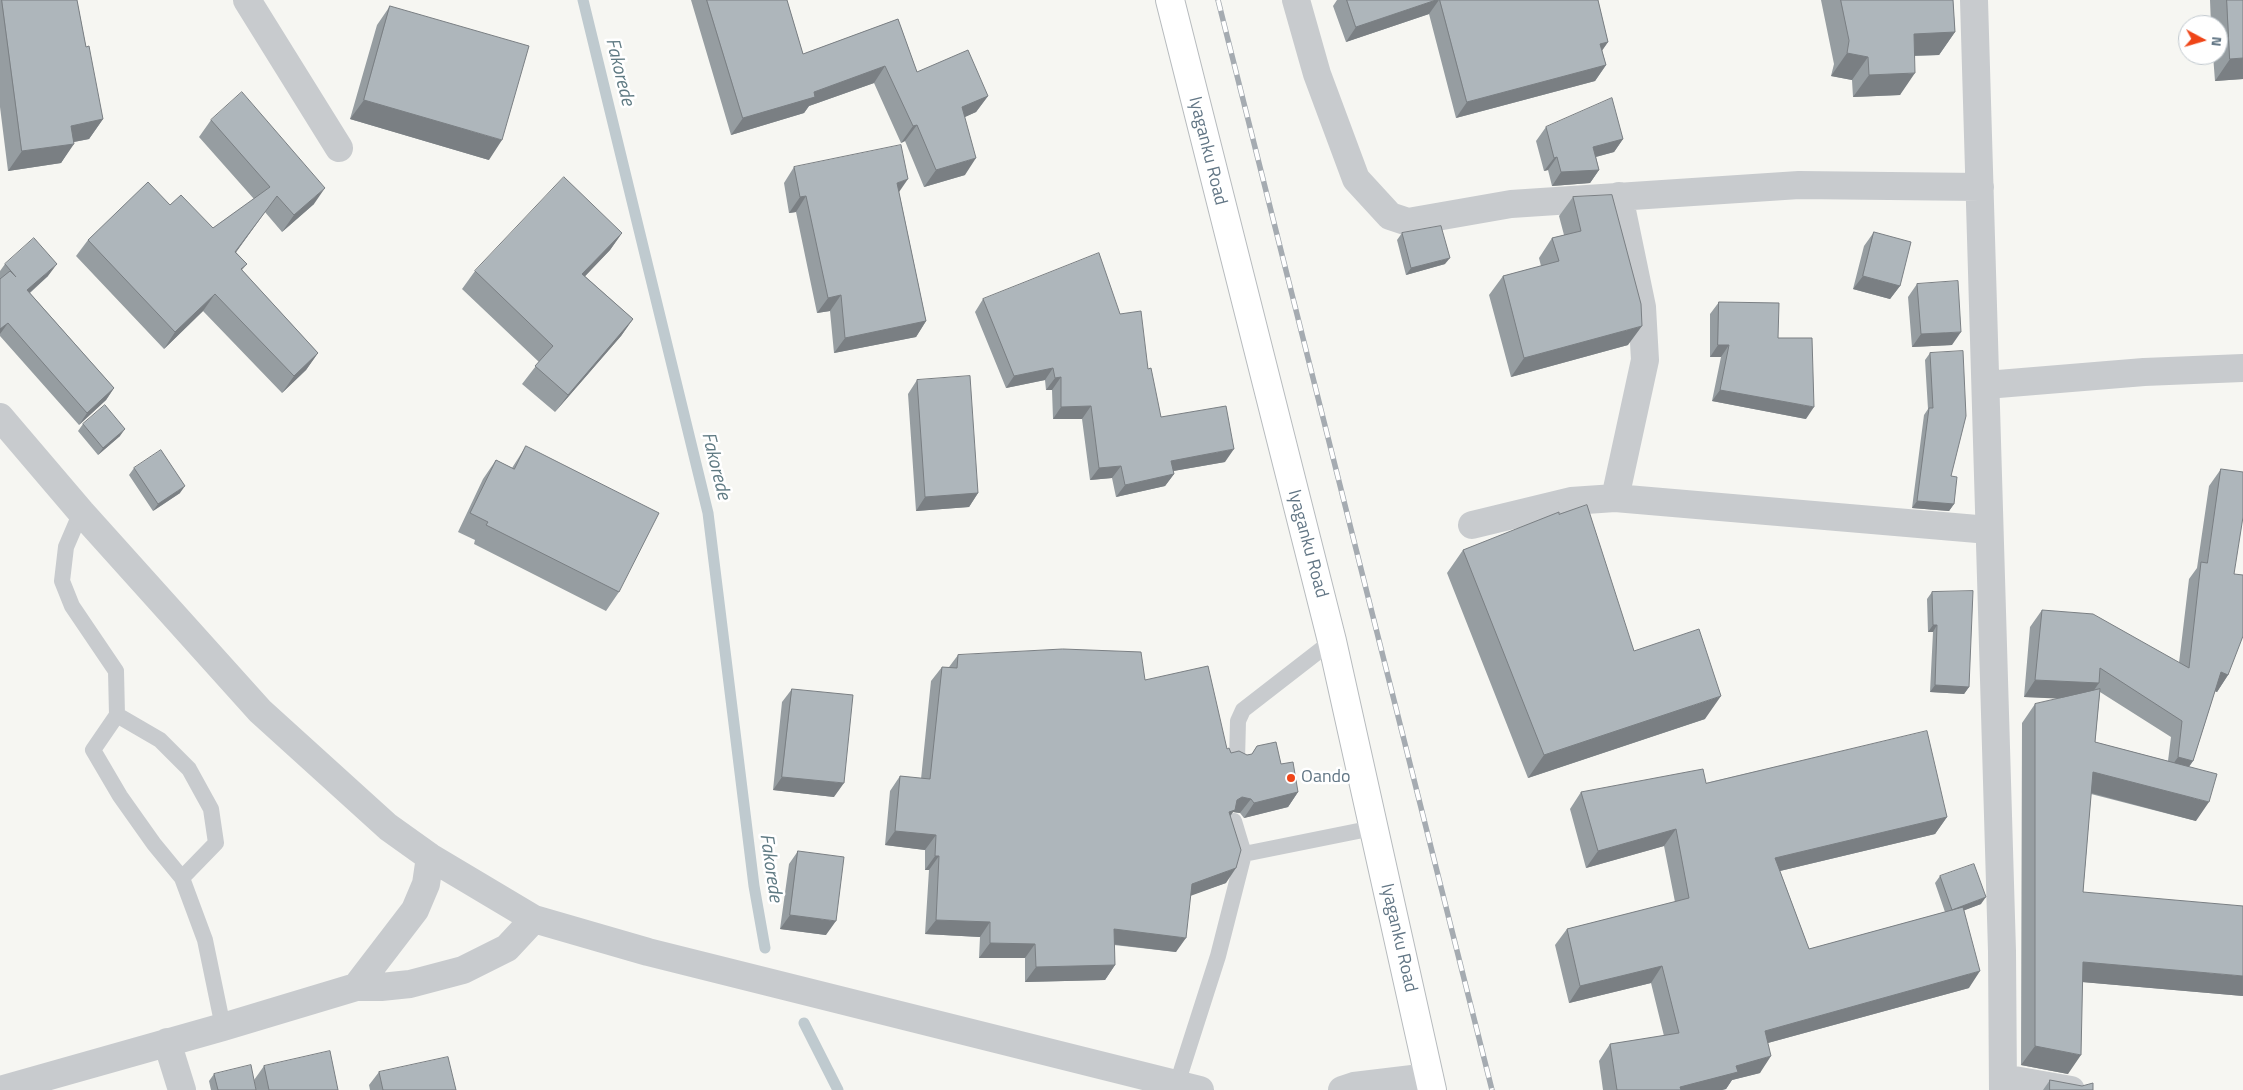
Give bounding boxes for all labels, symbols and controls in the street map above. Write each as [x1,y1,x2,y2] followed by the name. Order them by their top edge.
[2178,15,2228,65] north arrow
[600,36,638,108] water label: Fakorede
[2206,36,2228,47] text: N
[1183,95,1231,207] street label: Iyaganku Road
[696,430,734,502] water label: Fakorede
[1282,488,1332,600] street label: Iyaganku Road
[1301,767,1351,789] place label: Oando
[1285,772,1297,784] marker: Oando
[754,832,786,904] water label: Fakorede
[1375,881,1421,995] street label: Iyaganku Road

